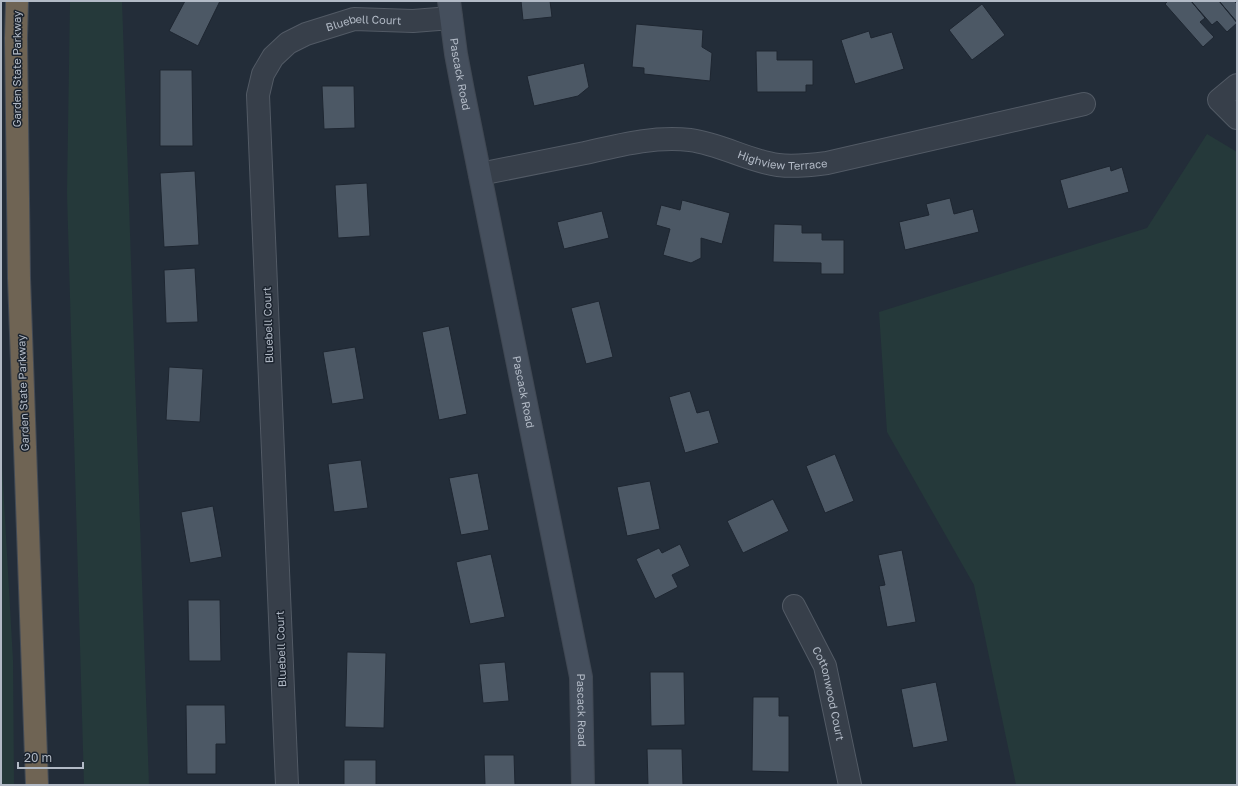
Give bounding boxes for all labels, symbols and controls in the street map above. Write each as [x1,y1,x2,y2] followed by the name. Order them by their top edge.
[10,11,23,127] street label: Garden State Parkway
[324,12,402,33] street label: Bluebell Court
[448,37,474,111] street label: Pascack Road
[736,147,828,172] street label: Highview Terrace
[260,287,275,363] street label: Bluebell Court
[14,335,31,451] street label: Garden State Parkway
[510,355,538,429] street label: Pascack Road
[273,611,288,687] street label: Bluebell Court
[810,644,847,742] street label: Cottonwood Court
[575,673,589,747] street label: Pascack Road
[18,744,83,770] scale bar
[24,750,52,765] text: 20 m

